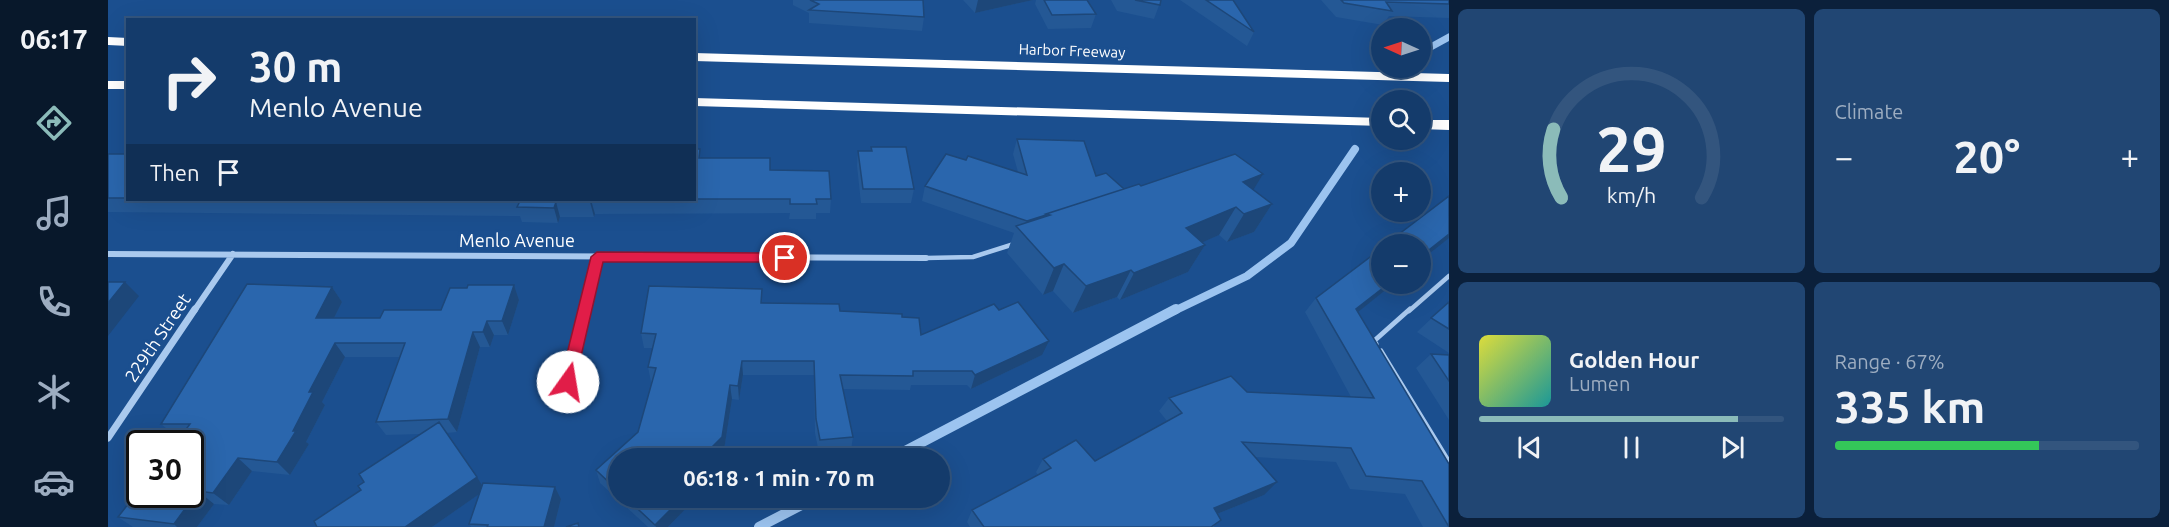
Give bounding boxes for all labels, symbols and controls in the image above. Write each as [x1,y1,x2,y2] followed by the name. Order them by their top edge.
[1371,18,1431,78] north arrow
[1371,18,1431,294] map controls
[20,24,88,54] text: 06:17
[1018,40,1126,61] street label: Harbor Freeway
[150,42,228,120] icon: right
[249,43,343,90] text: 30 m
[1371,90,1431,150] button: search
[249,92,423,122] text: Menlo Avenue
[1835,100,1903,123] text: Climate
[33,102,75,144] icon: directions
[1596,114,1666,184] text: 29
[1953,131,2020,182] text: 20°
[1835,138,1853,175] text: −
[2120,138,2139,175] text: +
[212,156,245,189] icon: arrive
[150,160,200,185] text: Then
[1371,162,1431,222] button: +
[1606,183,1656,207] text: km/h
[33,192,75,234] icon: music
[459,230,575,250] street label: Menlo Avenue
[759,232,810,283] pin
[1371,234,1431,294] button: −
[768,241,801,274] icon: arrive
[33,281,75,323] icon: phone
[120,289,194,385] street label: 229th Street
[1569,347,1699,372] text: Golden Hour
[536,350,600,414] position arrow
[1835,350,1945,373] text: Range · 67%
[33,371,75,413] icon: climate
[1569,372,1630,395] text: Lumen
[1835,381,1985,432] text: 335 km
[126,430,204,508] speed limit sign: 30
[1513,431,1546,464] icon: previous
[1615,431,1648,464] icon: pause
[1716,431,1749,464] icon: next
[33,461,75,503] icon: car
[683,465,875,490] text: 06:18 · 1 min · 70 m

